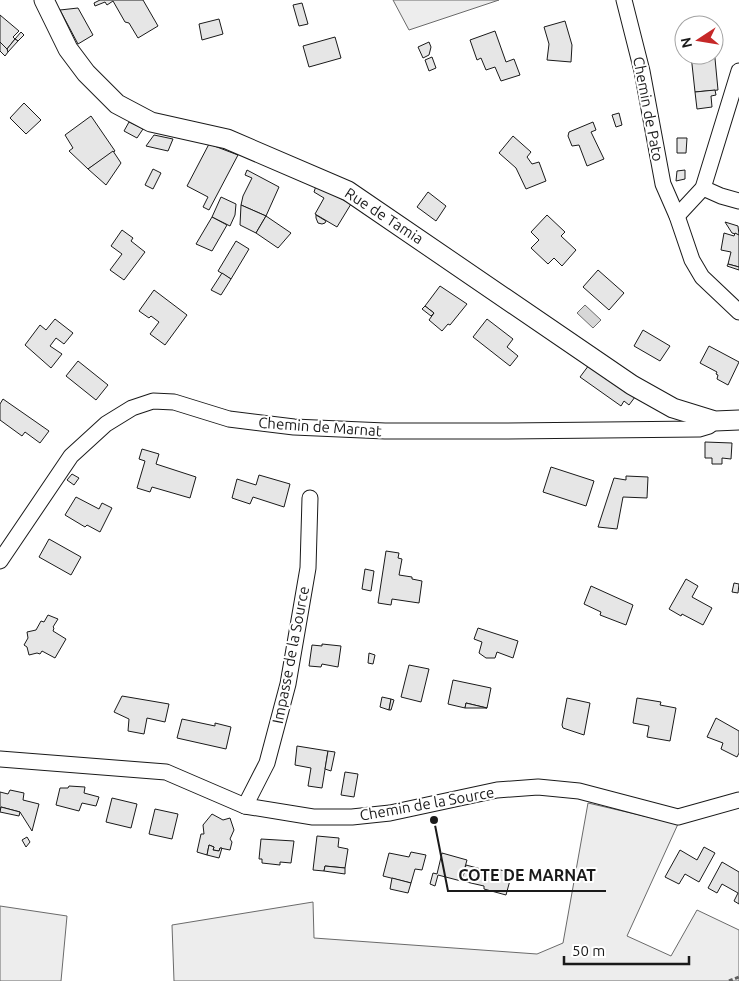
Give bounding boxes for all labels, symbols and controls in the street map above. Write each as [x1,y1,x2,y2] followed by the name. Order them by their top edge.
[674,15,724,65] north arrow
[677,36,695,49] text: N
[630,55,667,163] street label: Chemin de Pato
[342,184,427,247] street label: Rue de Tamia
[258,414,382,439] street label: Chemin de Marnat
[269,585,312,725] street label: Impasse de la Source
[358,783,496,824] street label: Chemin de la Source
[448,860,606,891] callout: COTE DE MARNAT
[458,866,596,884] text: COTE DE MARNAT
[564,934,689,966] scale bar
[572,942,605,959] text: 50 m

